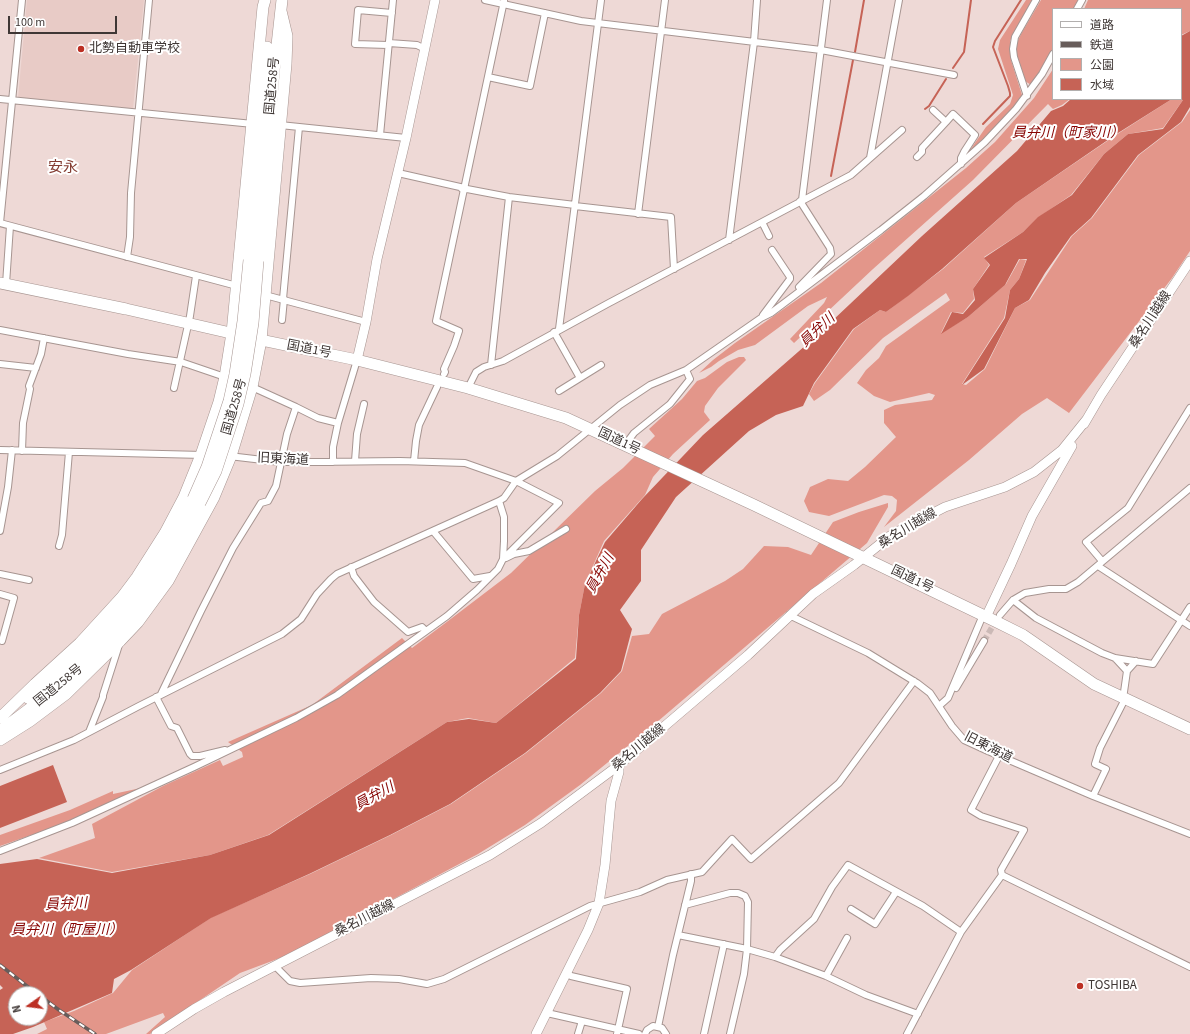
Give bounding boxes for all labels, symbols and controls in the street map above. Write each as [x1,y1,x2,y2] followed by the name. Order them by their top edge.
[10,8,119,34] scale bar
[1052,8,1182,100] legend
[15,14,45,31] text: 100 m
[1090,17,1114,34] text: 道路
[1090,37,1114,54] text: 鉄道
[89,41,180,57] place label: 北勢自動車学校
[76,44,86,54] marker: 北勢自動車学校
[263,56,283,116] street label: 国道258号
[1090,57,1114,74] text: 公園
[1090,77,1114,94] text: 水域
[1012,126,1124,142] water label: 員弁川（町家川）
[48,160,78,178] district label: 安永
[1127,288,1175,352] street label: 桑名川越線
[797,311,839,351] water label: 員弁川
[285,338,333,362] street label: 国道1号
[219,377,251,437] street label: 国道258号
[595,425,643,459] street label: 国道1号
[257,451,309,469] street label: 旧東海道
[876,506,940,552] street label: 桑名川越線
[583,552,619,596] water label: 員弁川
[888,563,936,597] street label: 国道1号
[31,662,87,710] street label: 国道258号
[609,721,669,775] street label: 桑名川越線
[961,729,1015,767] street label: 旧東海道
[353,779,397,815] water label: 員弁川
[45,896,87,914] water label: 員弁川
[333,897,397,941] street label: 桑名川越線
[11,923,123,939] water label: 員弁川（町屋川）
[1088,978,1137,994] place label: TOSHIBA
[1075,981,1085,991] marker: TOSHIBA
[8,986,48,1026] north arrow
[9,1003,25,1014] text: N

